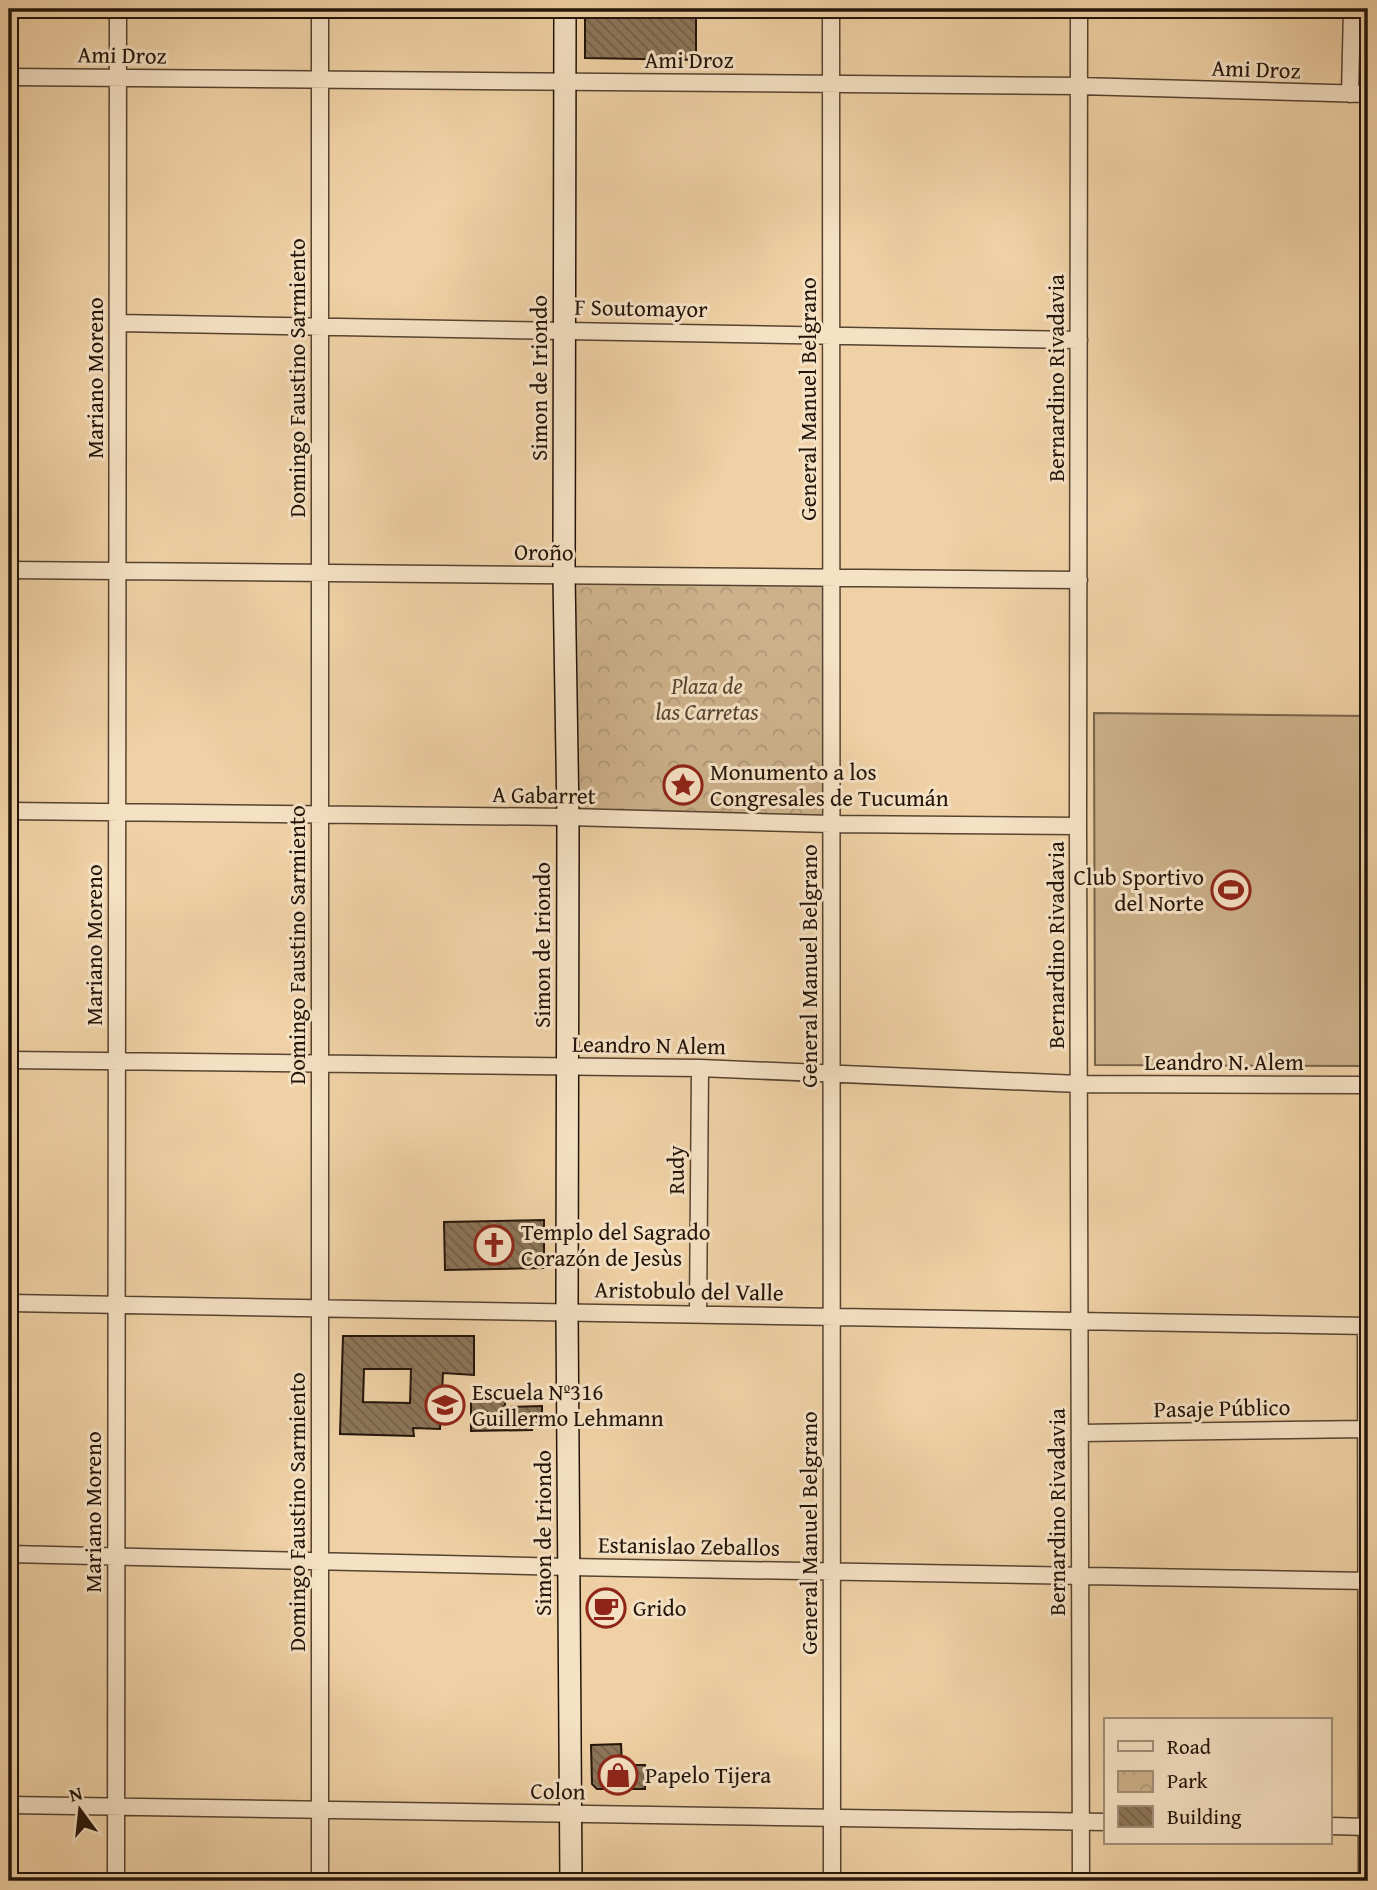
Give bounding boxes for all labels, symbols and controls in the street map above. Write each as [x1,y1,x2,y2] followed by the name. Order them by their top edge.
[77,37,167,72] street label: Ami Droz
[644,43,734,76] street label: Ami Droz
[1211,50,1301,87] street label: Ami Droz
[280,238,313,518] street label: Domingo Faustino Sarmiento
[1039,274,1072,482] street label: Bernardino Rivadavia
[791,277,824,521] street label: General Manuel Belgrano
[574,290,709,325] street label: F Soutomayor
[522,295,555,461] street label: Simon de Iriondo
[78,297,111,459] street label: Mariano Moreno
[514,534,574,569] street label: Oroño
[655,669,759,728] park label: Plaza de las Carretas
[710,755,949,814] place label: Monumento a los Congresales de Tucumán
[662,764,704,806] place icon: Monumento a los Congresales de Tucumán
[492,777,596,812] street label: A Gabarret
[280,805,313,1085] street label: Domingo Faustino Sarmiento
[1039,841,1072,1049] street label: Bernardino Rivadavia
[792,844,825,1088] street label: General Manuel Belgrano
[1073,860,1204,919] place label: Club Sportivo del Norte
[525,862,558,1028] street label: Simon de Iriondo
[77,864,110,1026] street label: Mariano Moreno
[1210,869,1252,911] sports icon: Club Sportivo del Norte
[572,1027,727,1062] street label: Leandro N Alem
[1144,1045,1304,1078] street label: Leandro N. Alem
[659,1145,692,1195] street label: Rudy
[521,1215,711,1274] place label: Templo del Sagrado Corazón de Jesùs
[473,1224,515,1266] church icon: Templo del Sagrado Corazón de Jesùs
[594,1272,784,1309] street label: Aristobulo del Valle
[280,1372,313,1652] street label: Domingo Faustino Sarmiento
[472,1375,664,1434] place label: Escuela Nº316 Guillermo Lehmann
[424,1384,466,1426] school or university icon: Escuela Nº316 Guillermo Lehmann
[1153,1390,1291,1425] street label: Pasaje Público
[1040,1408,1073,1616] street label: Bernardino Rivadavia
[792,1411,825,1655] street label: General Manuel Belgrano
[76,1431,109,1593] street label: Mariano Moreno
[526,1450,559,1616] street label: Simon de Iriondo
[598,1527,780,1564] street label: Estanislao Zeballos
[585,1587,627,1629] cafe icon: Grido
[633,1591,687,1624] place label: Grido
[1104,1718,1332,1844] legend
[1167,1731,1212,1762] text: Road
[597,1754,639,1796] shop icon: Papelo Tijera
[645,1758,771,1791] place label: Papelo Tijera
[1167,1765,1208,1796] text: Park
[46,1774,116,1844] north arrow
[530,1774,586,1807] street label: Colon
[66,1778,86,1809] text: N
[1167,1801,1242,1832] text: Building

